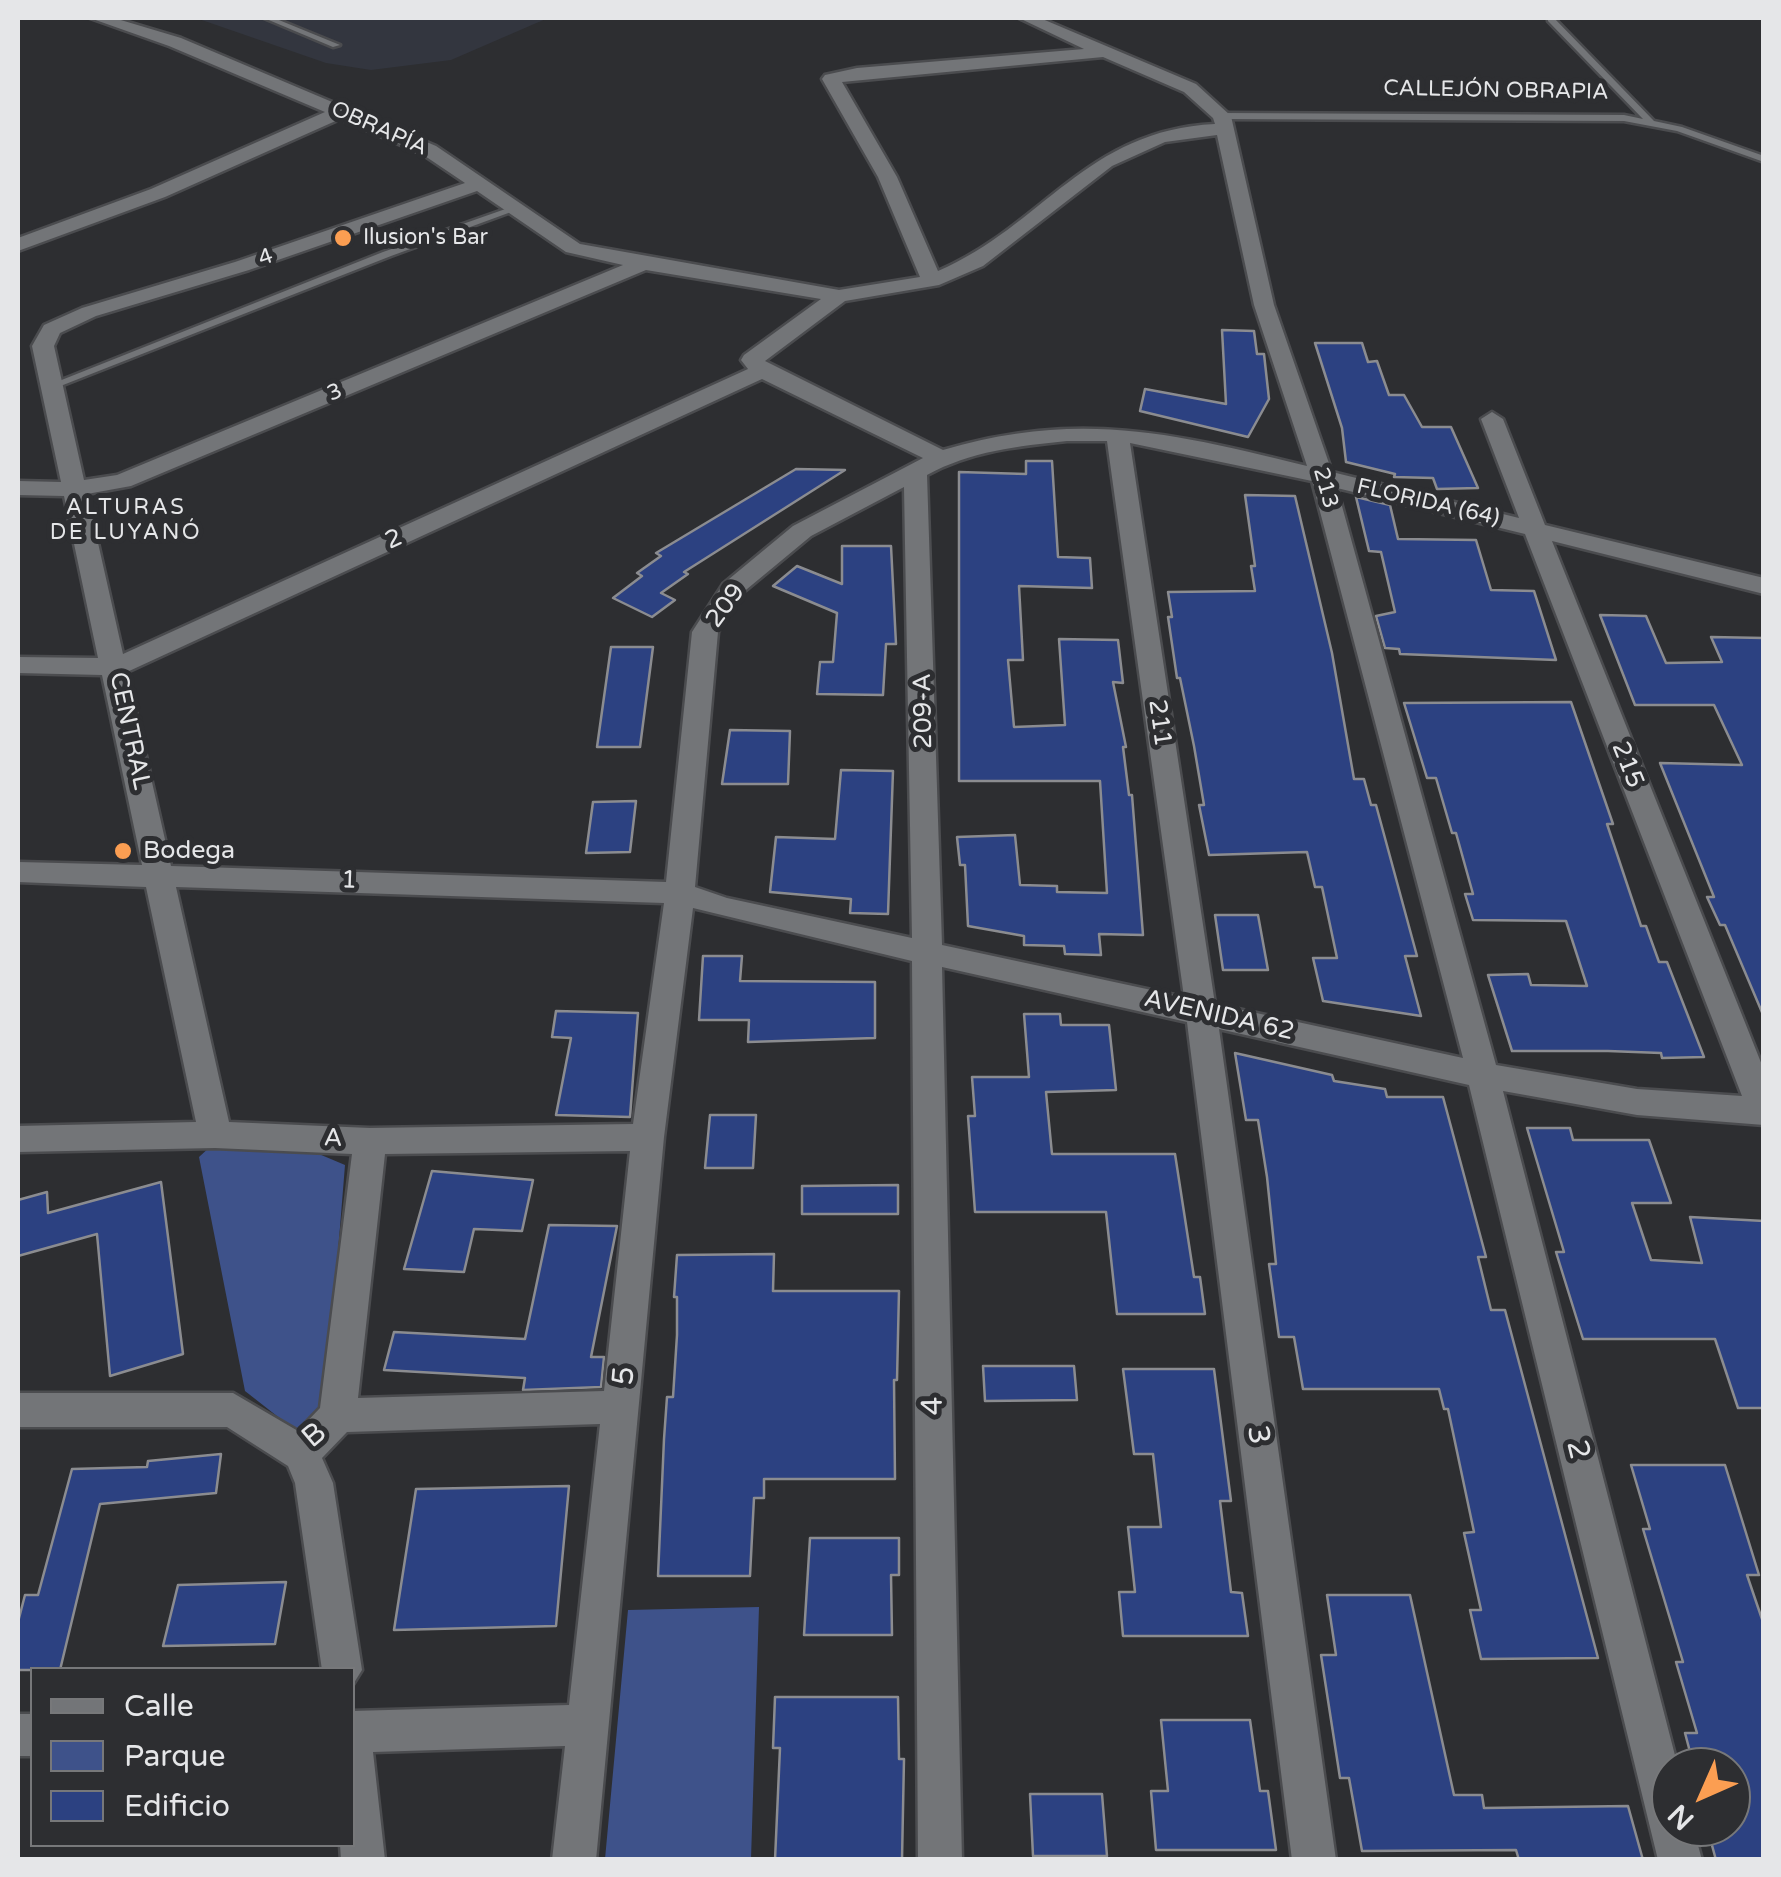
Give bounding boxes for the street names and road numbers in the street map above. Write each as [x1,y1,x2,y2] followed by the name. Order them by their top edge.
[1383,76,1609,106] street label: CALLEJÓN OBRAPIA
[327,96,431,162] street label: OBRAPÍA
[255,243,277,273] street label: 4
[324,378,346,408] street label: 3
[1307,464,1343,512] street label: 213
[1354,474,1502,532] street label: FLORIDA (64)
[381,523,407,557] street label: 2
[700,578,752,634] street label: 209
[102,669,156,793] street label: CENTRAL
[908,673,940,749] street label: 209-A
[1141,698,1177,748] street label: 211
[1604,738,1650,792] street label: 215
[341,866,357,896] street label: 1
[1141,984,1297,1048] street label: AVENIDA 62
[323,1124,343,1154] street label: A
[606,1365,644,1387] street label: 5
[916,1396,952,1416] street label: 4
[295,1416,335,1456] street label: B
[1238,1423,1276,1447] street label: 3
[1557,1437,1597,1463] street label: 2

